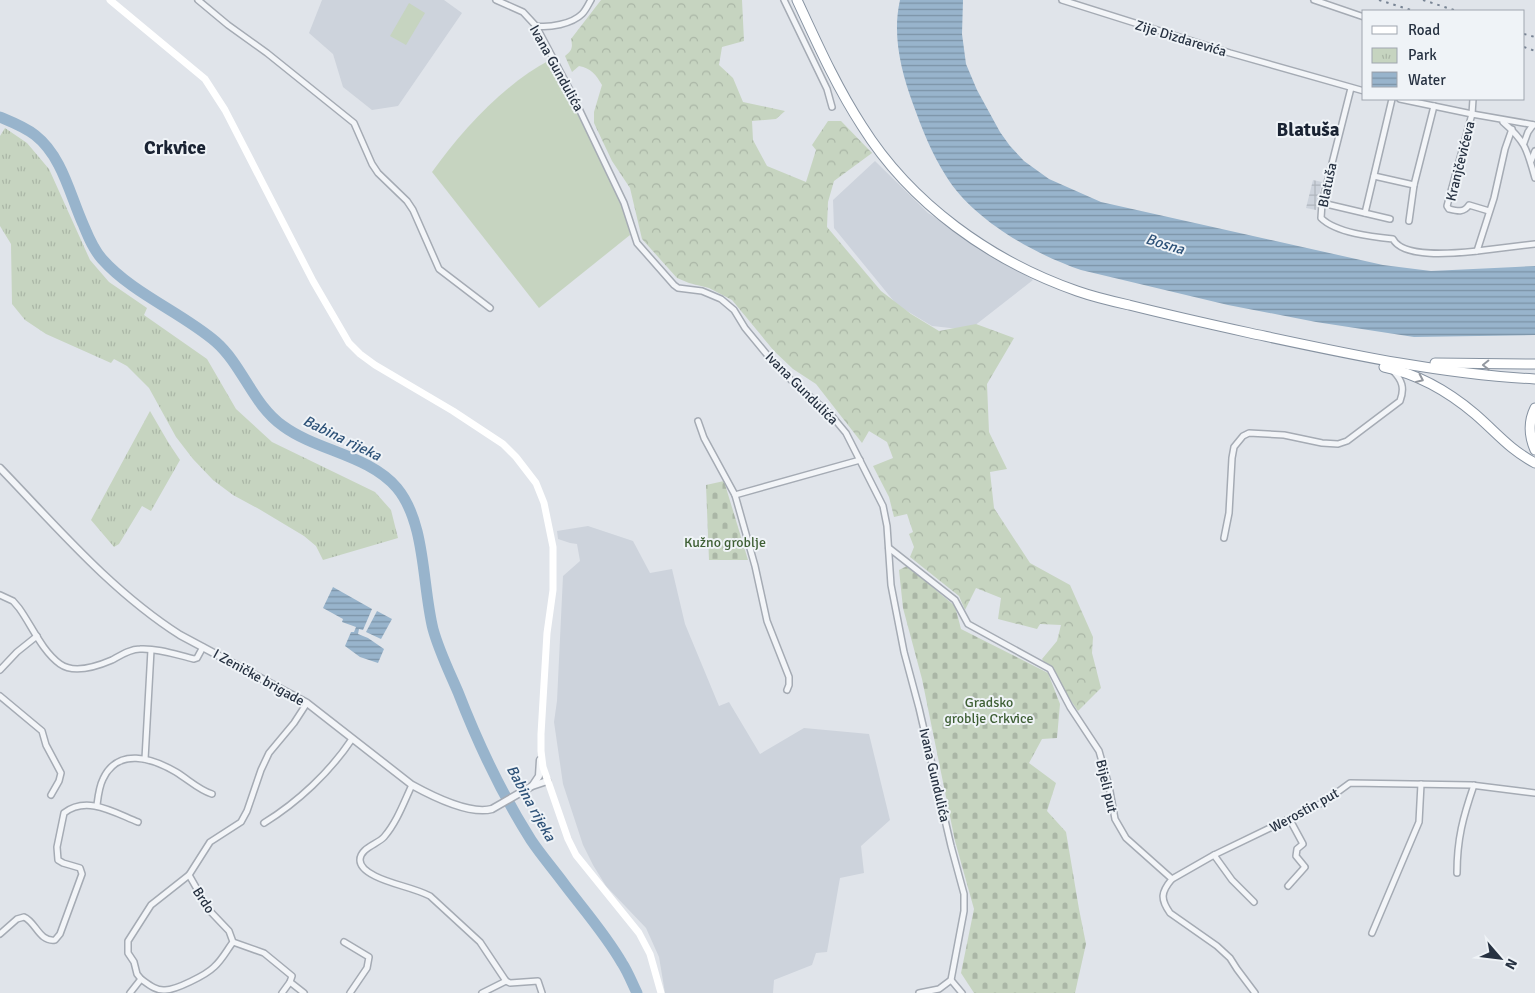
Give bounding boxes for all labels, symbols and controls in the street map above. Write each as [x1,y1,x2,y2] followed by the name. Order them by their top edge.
[1362,10,1525,100] legend
[1133,17,1229,60] street label: Zije Dizdarevića
[1408,21,1440,39] text: Road
[526,22,587,114] street label: Ivana Gundulića
[1408,46,1437,64] text: Park
[1408,71,1446,89] text: Water
[1277,118,1340,142] district label: Blatuša
[1442,119,1479,203] street label: Kranjčevićeva
[144,136,206,160] district label: Crkvice
[1314,161,1341,209] street label: Blatuša
[1144,230,1187,258] water label: Bosna
[762,348,842,428] street label: Ivana Gundulića
[1482,360,1490,370] one-way arrow
[1415,372,1424,383] one-way arrow
[300,411,384,465] water label: Babina rijeka
[684,534,766,551] park label: Kužno groblje
[210,645,307,710] street label: I Zeničke brigade
[944,694,1034,727] park label: Gradsko groblje Crkvice
[915,726,954,824] street label: Ivana Gundulića
[1092,758,1121,814] street label: Bijeli put
[503,762,560,845] water label: Babina rijeka
[1267,784,1342,836] street label: Werostin put
[189,884,218,917] street label: Brdo
[1475,933,1525,983] north arrow
[1501,956,1521,972] text: N

